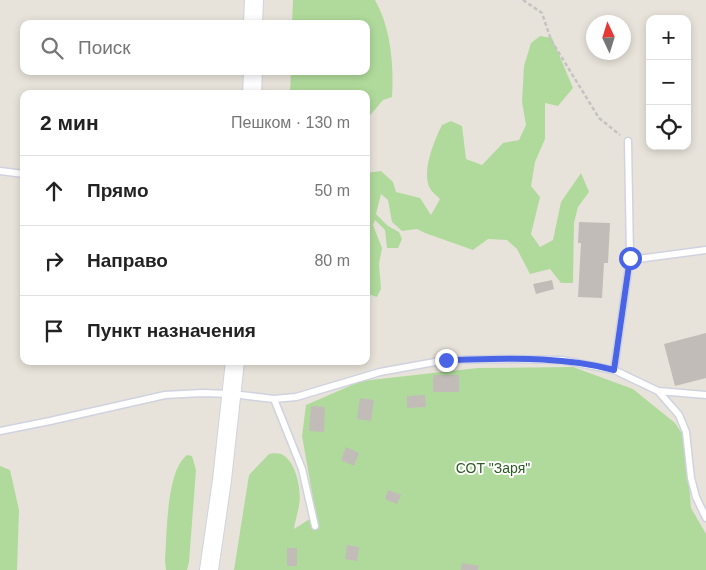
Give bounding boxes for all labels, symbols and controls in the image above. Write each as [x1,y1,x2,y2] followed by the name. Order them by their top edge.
[586,15,631,60] north arrow
[646,15,691,150] map controls
[646,15,691,60] button: +
[20,20,370,75] search box
[38,34,66,62] icon: search
[78,37,131,58] text: Поиск
[646,60,691,105] button: −
[646,105,691,150] button: locate
[40,111,99,134] text: 2 мин
[231,114,350,131] text: Пешком · 130 m
[40,177,68,205] icon: ahead
[87,180,149,201] text: Прямо
[314,182,350,199] text: 50 m
[40,247,68,275] icon: right
[619,247,642,270] route start
[87,250,168,271] text: Направо
[314,252,350,269] text: 80 m
[40,317,68,345] icon: arrive
[87,320,256,341] text: Пункт назначения
[435,349,458,372] route end
[456,460,530,476] park label: СОТ "Заря"

